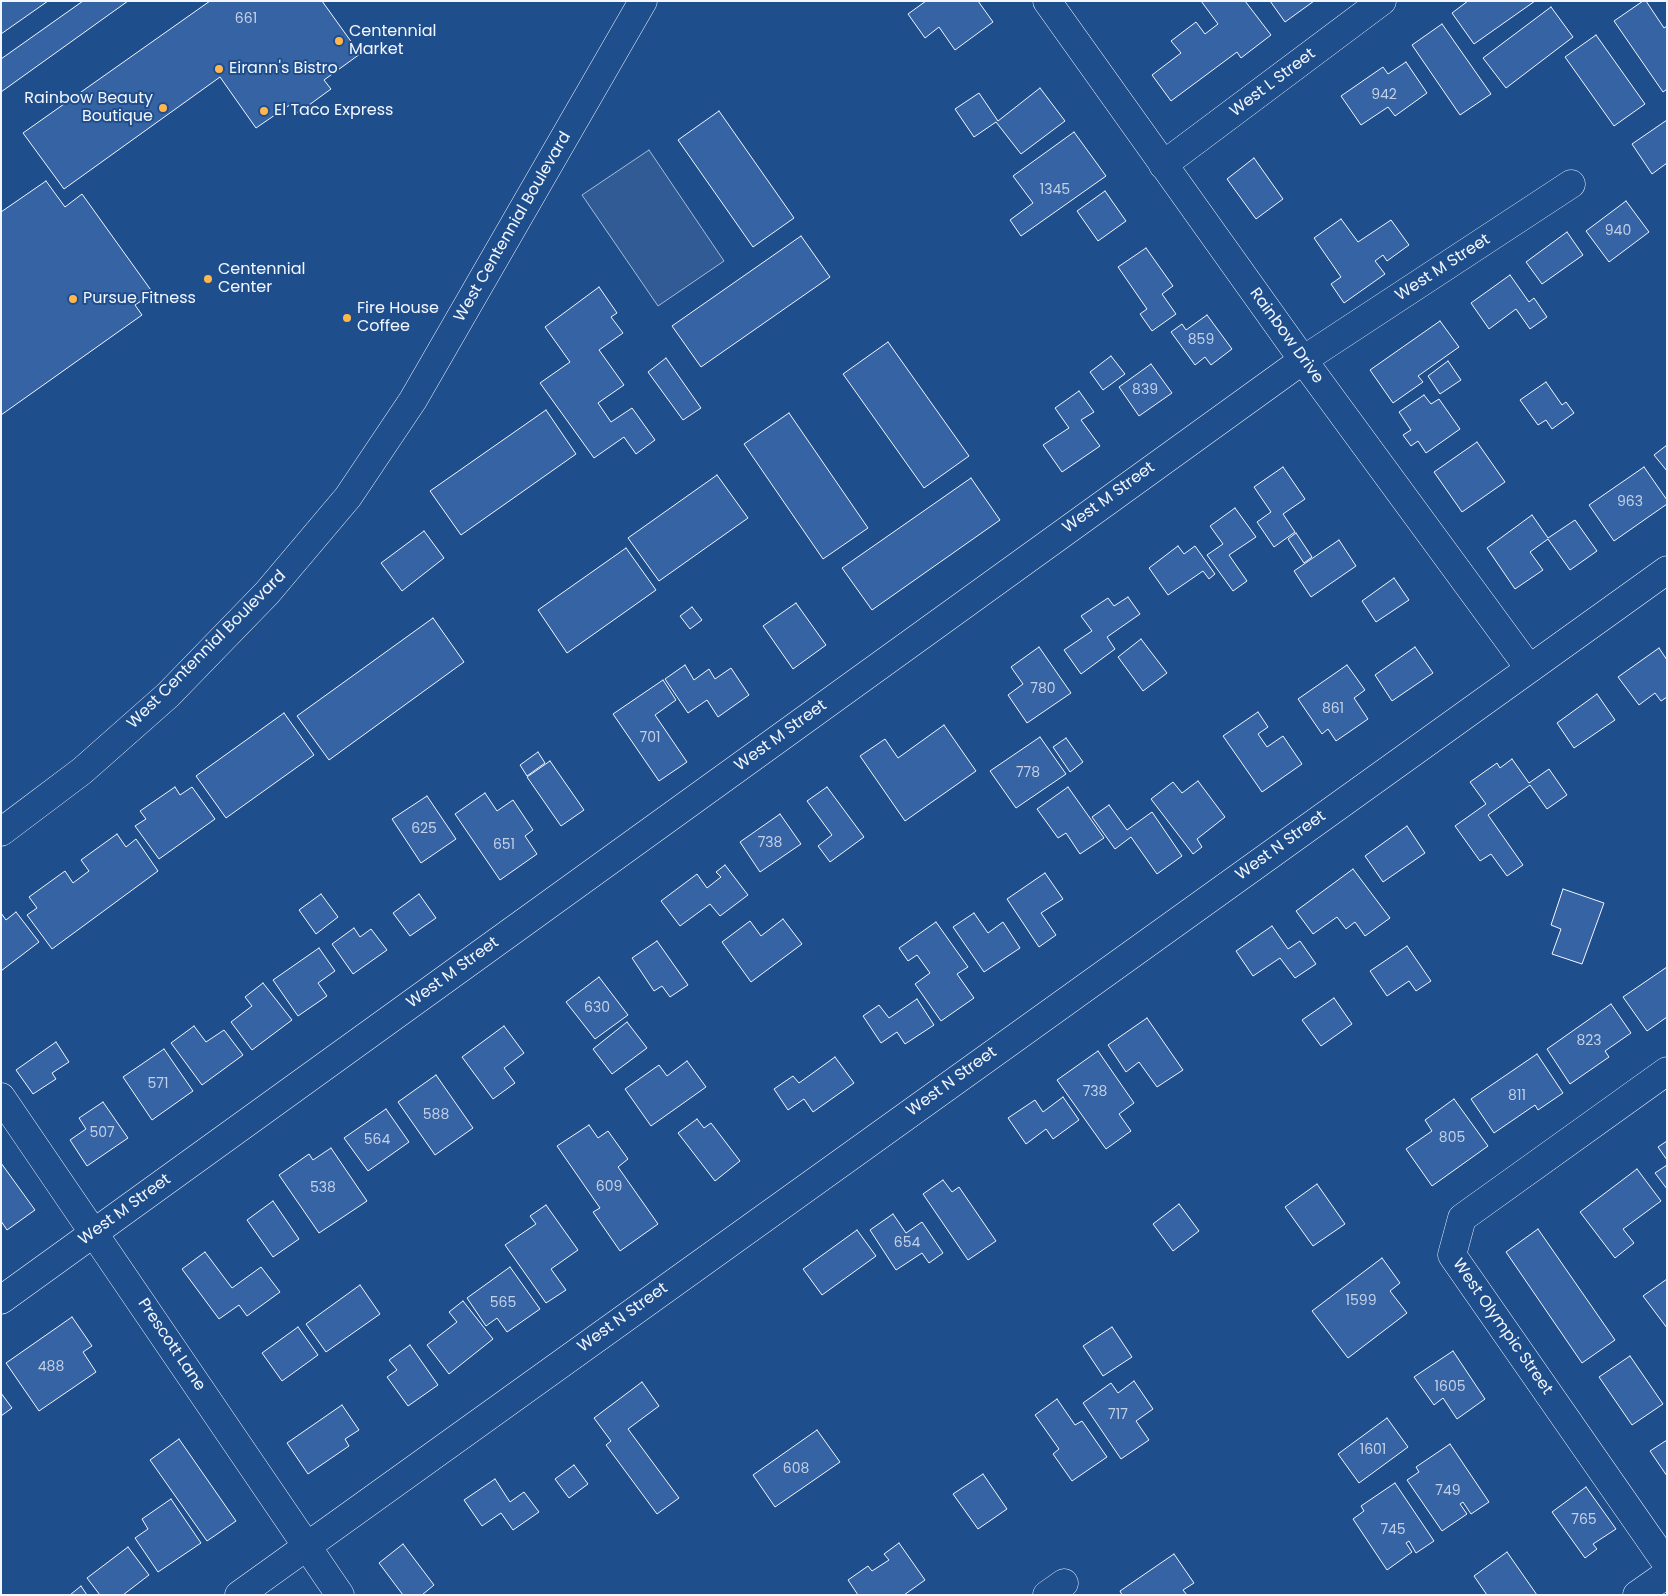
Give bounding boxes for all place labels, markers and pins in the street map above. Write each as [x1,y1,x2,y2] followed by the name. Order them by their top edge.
[349,22,436,60] place label: Centennial Market
[333,35,345,47] marker: Centennial Market
[229,59,338,79] place label: Eirann's Bistro
[213,63,225,75] marker: Eirann's Bistro
[24,89,153,127] place label: Rainbow Beauty Boutique
[274,101,393,121] place label: El Taco Express
[157,102,169,114] marker: Rainbow Beauty Boutique
[258,105,270,117] marker: El Taco Express
[218,260,305,298] place label: Centennial Center
[202,273,214,285] marker: Centennial Center
[83,289,196,309] place label: Pursue Fitness
[67,293,79,305] marker: Pursue Fitness
[357,299,439,337] place label: Fire House Coffee
[341,312,353,324] marker: Fire House Coffee

